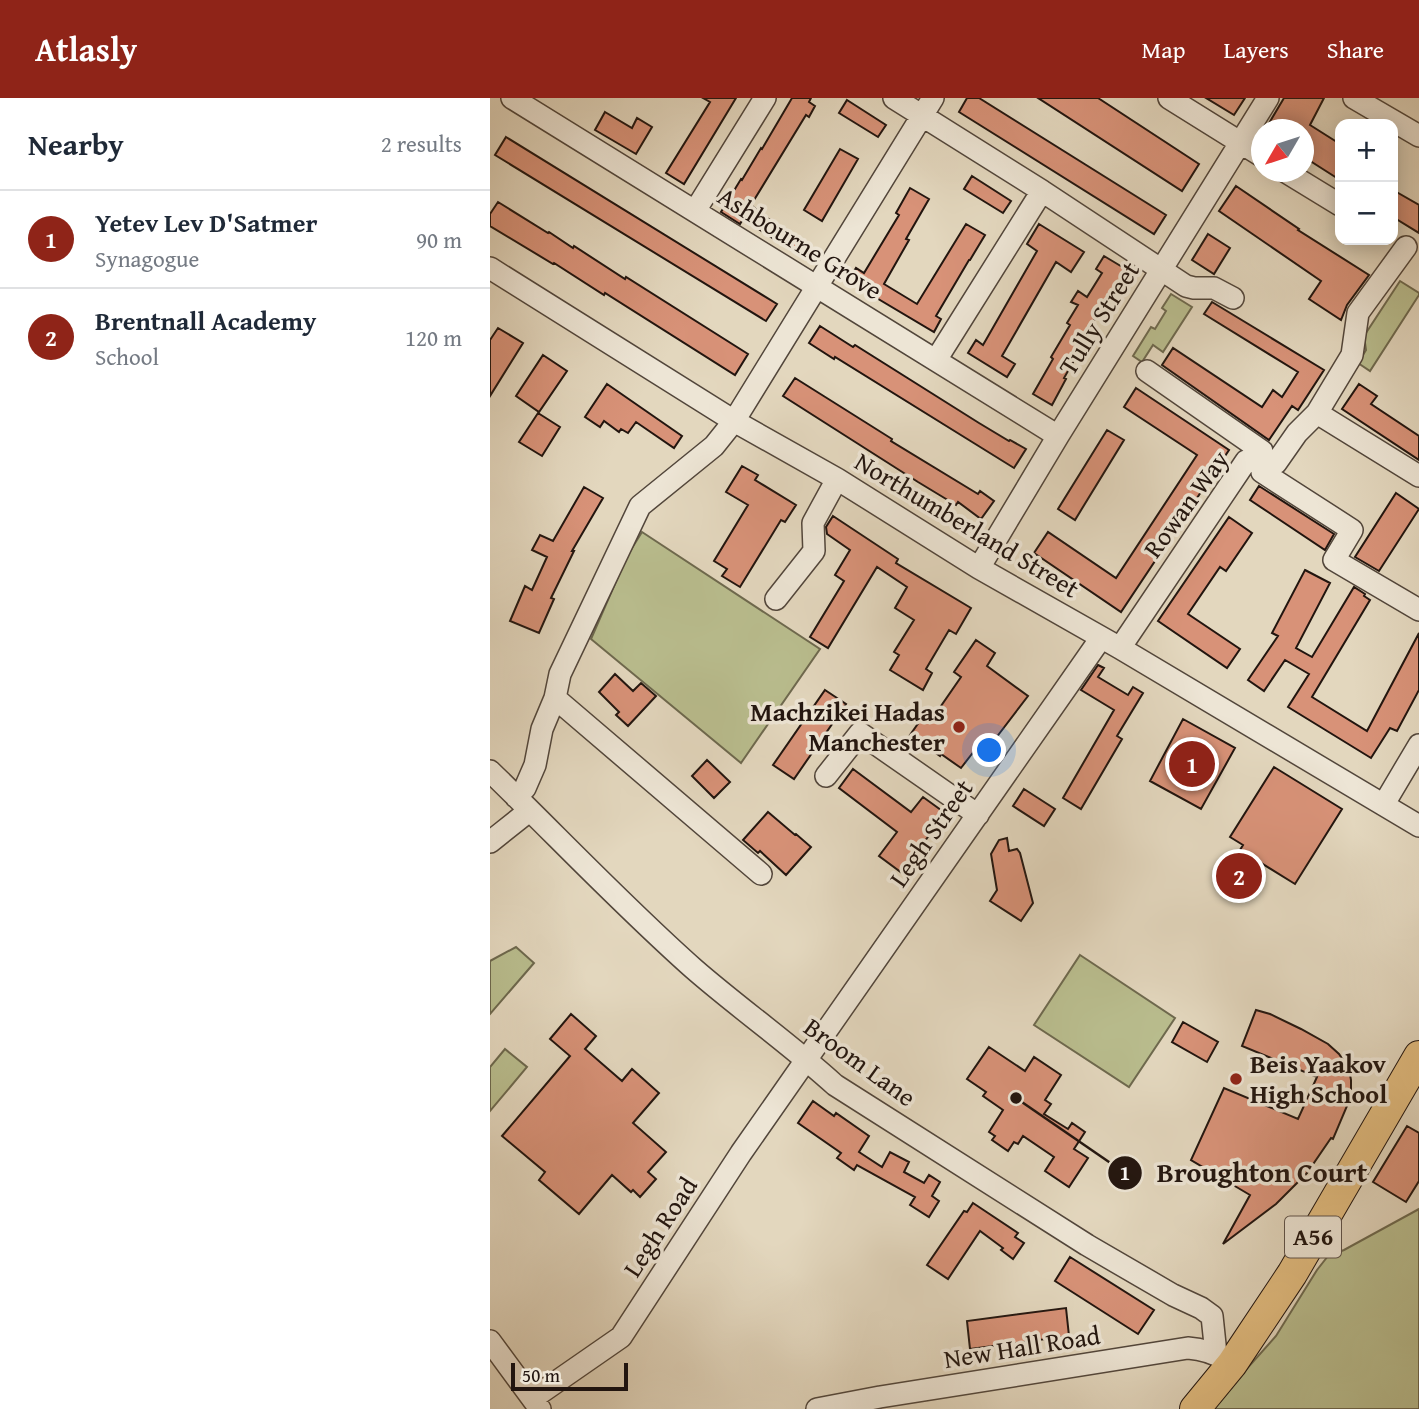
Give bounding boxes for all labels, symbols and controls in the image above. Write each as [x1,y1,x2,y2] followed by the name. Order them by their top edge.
[35,25,137,73] text: Atlasly
[1142,32,1185,67] text: Map
[1223,32,1289,67] text: Layers
[1327,32,1384,67] text: Share
[1251,119,1314,182] north arrow
[1335,119,1398,245] map controls
[1335,119,1398,182] button: +
[28,122,124,166] text: Nearby
[381,127,462,160] text: 2 results
[710,176,890,309] street label: Ashbourne Grove
[1335,182,1398,245] button: −
[95,203,317,242] text: Yetev Lev D'Satmer
[45,223,57,256] text: 1
[416,223,462,256] text: 90 m
[95,242,199,275] text: Synagogue
[1048,253,1149,382] street label: Tully Street
[95,301,316,340] text: Brentnall Academy
[45,321,57,354] text: 2
[405,321,462,354] text: 120 m
[95,340,159,373] text: School
[847,442,1087,607] street label: Northumberland Street
[1133,442,1238,566] street label: Rowan Way
[750,692,945,761] place label: Machzikei Hadas Manchester
[951,719,967,735] marker: Machzikei Hadas Manchester
[972,733,1006,767] your location
[1169,738,1215,790] pin: 1
[879,771,982,895] street label: Legh Street
[1216,850,1262,902] pin: 2
[796,1008,924,1116] street label: Broom Lane
[1250,1044,1387,1113] place label: Beis Yaakov High School
[1228,1071,1244,1087] marker: Beis Yaakov High School
[1107,1148,1381,1197] callout: Broughton Court
[1157,1151,1368,1192] text: Broughton Court
[1120,1157,1130,1188] text: 1
[613,1169,707,1285] street label: Legh Road
[1285,1217,1341,1258] road number: A56
[941,1315,1103,1378] street label: New Hall Road
[511,1360,628,1392] scale bar
[522,1361,560,1389] text: 50 m

